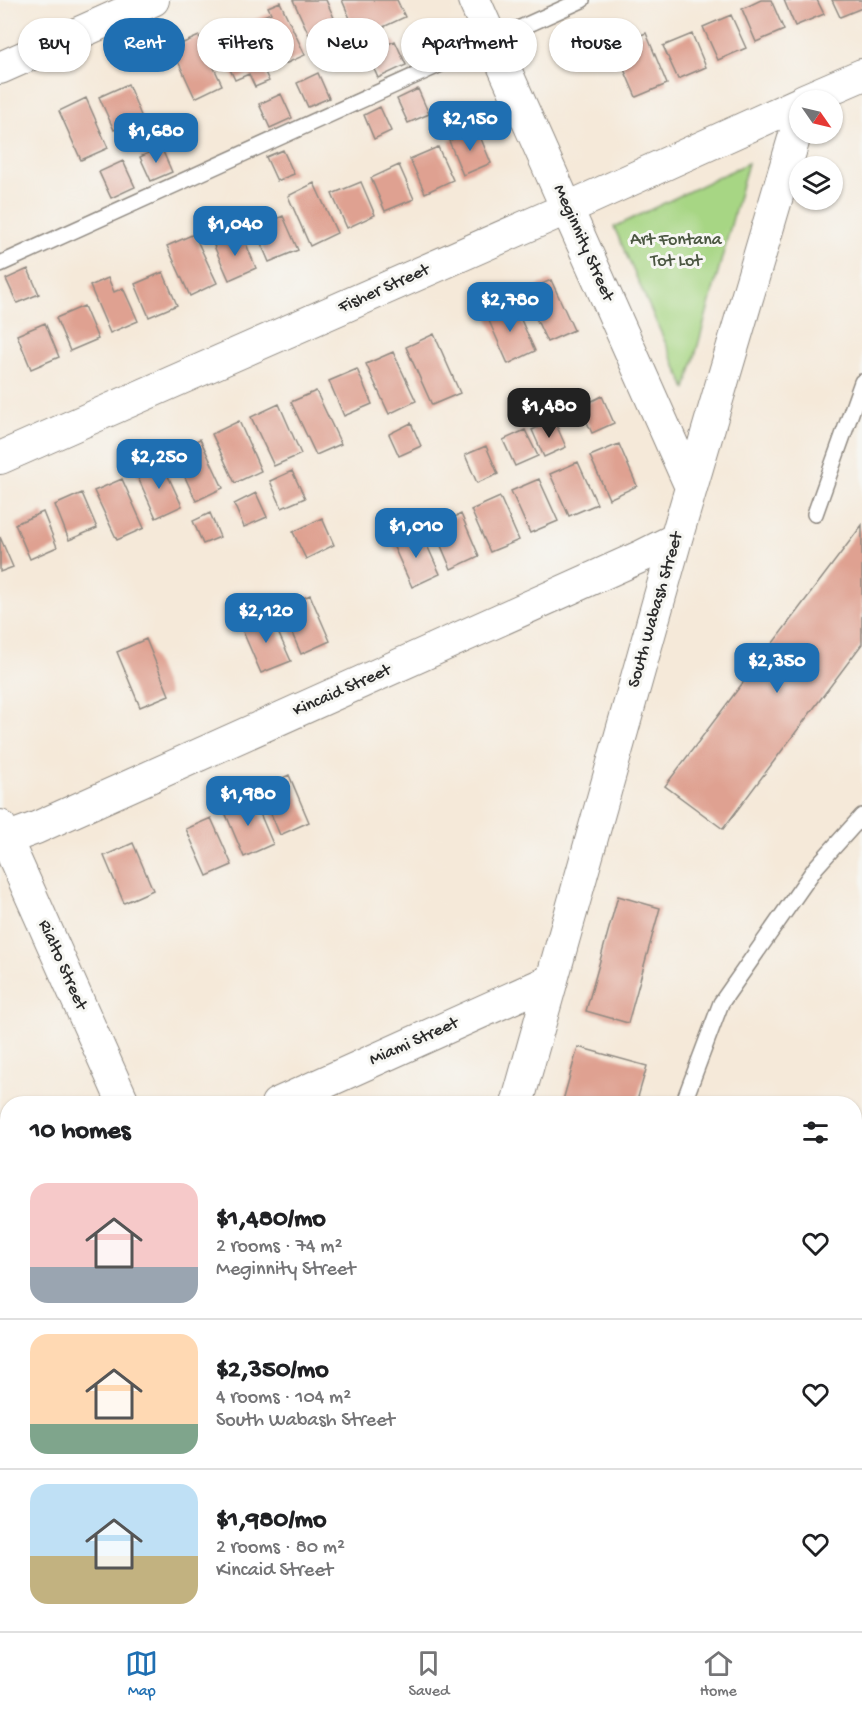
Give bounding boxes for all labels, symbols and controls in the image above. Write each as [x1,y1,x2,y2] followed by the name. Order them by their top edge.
[18,18,91,72] chip: Buy
[103,18,185,72] chip: Rent
[197,18,294,72] chip: Filters
[306,18,389,72] chip: New
[401,18,537,72] chip: Apartment
[549,18,643,72] chip: House
[789,90,843,144] north arrow
[789,90,843,210] map controls
[421,101,519,152] pin: $2,150
[442,109,498,132] text: $2,150
[107,113,205,164] pin: $1,680
[128,121,184,144] text: $1,680
[789,156,843,210] button: layers
[548,181,619,306] street label: Meginnity Street
[186,206,284,257] pin: $1,040
[207,214,263,237] text: $1,040
[630,230,723,272] park label: Art Fontana Tot Lot
[334,259,434,319] street label: Fisher Street
[461,282,559,333] pin: $2,780
[481,290,539,313] text: $2,780
[500,388,598,439] pin: $1,480
[521,396,577,419] text: $1,480
[110,439,208,490] pin: $2,250
[131,447,187,470] text: $2,250
[367,508,465,559] pin: $1,010
[389,516,443,539] text: $1,010
[624,528,689,690] street label: South Wabash Street
[217,593,315,644] pin: $2,120
[239,601,293,624] text: $2,120
[728,643,826,694] pin: $2,350
[748,651,806,674] text: $2,350
[290,659,396,722] street label: Kincaid Street
[199,776,297,827] pin: $1,980
[220,784,276,807] text: $1,980
[33,917,92,1015] street label: Rialto Street
[366,1012,463,1071] street label: Miami Street
[799,1116,832,1149] icon: filters
[30,1117,130,1148] text: 10 homes
[216,1205,326,1236] text: $1,480/mo
[78,1207,150,1279] icon: home
[799,1227,832,1260] icon: heart
[216,1236,342,1259] text: 2 rooms · 74 m²
[216,1259,355,1282] text: Meginnity Street
[216,1356,329,1387] text: $2,350/mo
[78,1358,150,1430] icon: home
[799,1378,832,1411] icon: heart
[216,1387,351,1410] text: 4 rooms · 104 m²
[216,1410,395,1433] text: South Wabash Street
[216,1506,327,1537] text: $1,980/mo
[78,1508,150,1580] icon: home
[799,1528,832,1561] icon: heart
[216,1537,345,1560] text: 2 rooms · 80 m²
[216,1560,333,1583] text: Kincaid Street
[125,1647,158,1702] tab: Map
[408,1647,449,1702] tab: Saved
[700,1647,737,1702] tab: Home

